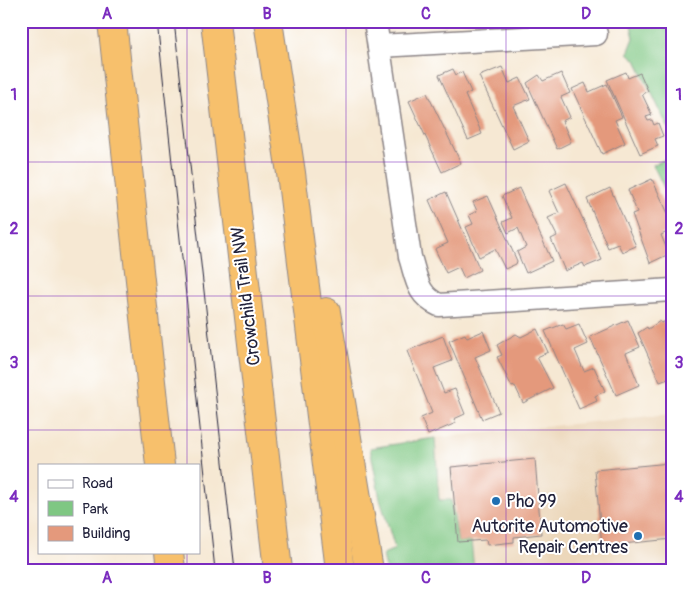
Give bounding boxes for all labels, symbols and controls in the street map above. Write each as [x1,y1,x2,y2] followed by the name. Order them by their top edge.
[102,4,113,24] text: A
[262,4,272,24] text: B
[421,4,431,24] text: C
[581,4,591,24] text: D
[11,85,17,105] text: 1
[676,85,682,105] text: 1
[10,219,19,239] text: 2
[675,219,684,239] text: 2
[226,225,266,367] street label: Crowchild Trail NW
[10,353,19,373] text: 3
[675,353,684,373] text: 3
[38,464,200,554] legend
[82,474,113,493] text: Road
[9,487,19,507] text: 4
[674,487,684,507] text: 4
[506,490,557,513] place label: Pho 99
[490,495,502,507] marker: Pho 99
[82,500,109,519] text: Park
[471,515,628,559] place label: Autorite Automotive Repair Centres
[82,524,130,543] text: Building
[632,530,644,542] marker: Autorite Automotive Repair Centres
[102,568,113,588] text: A
[262,568,272,588] text: B
[421,568,431,588] text: C
[581,568,591,588] text: D

